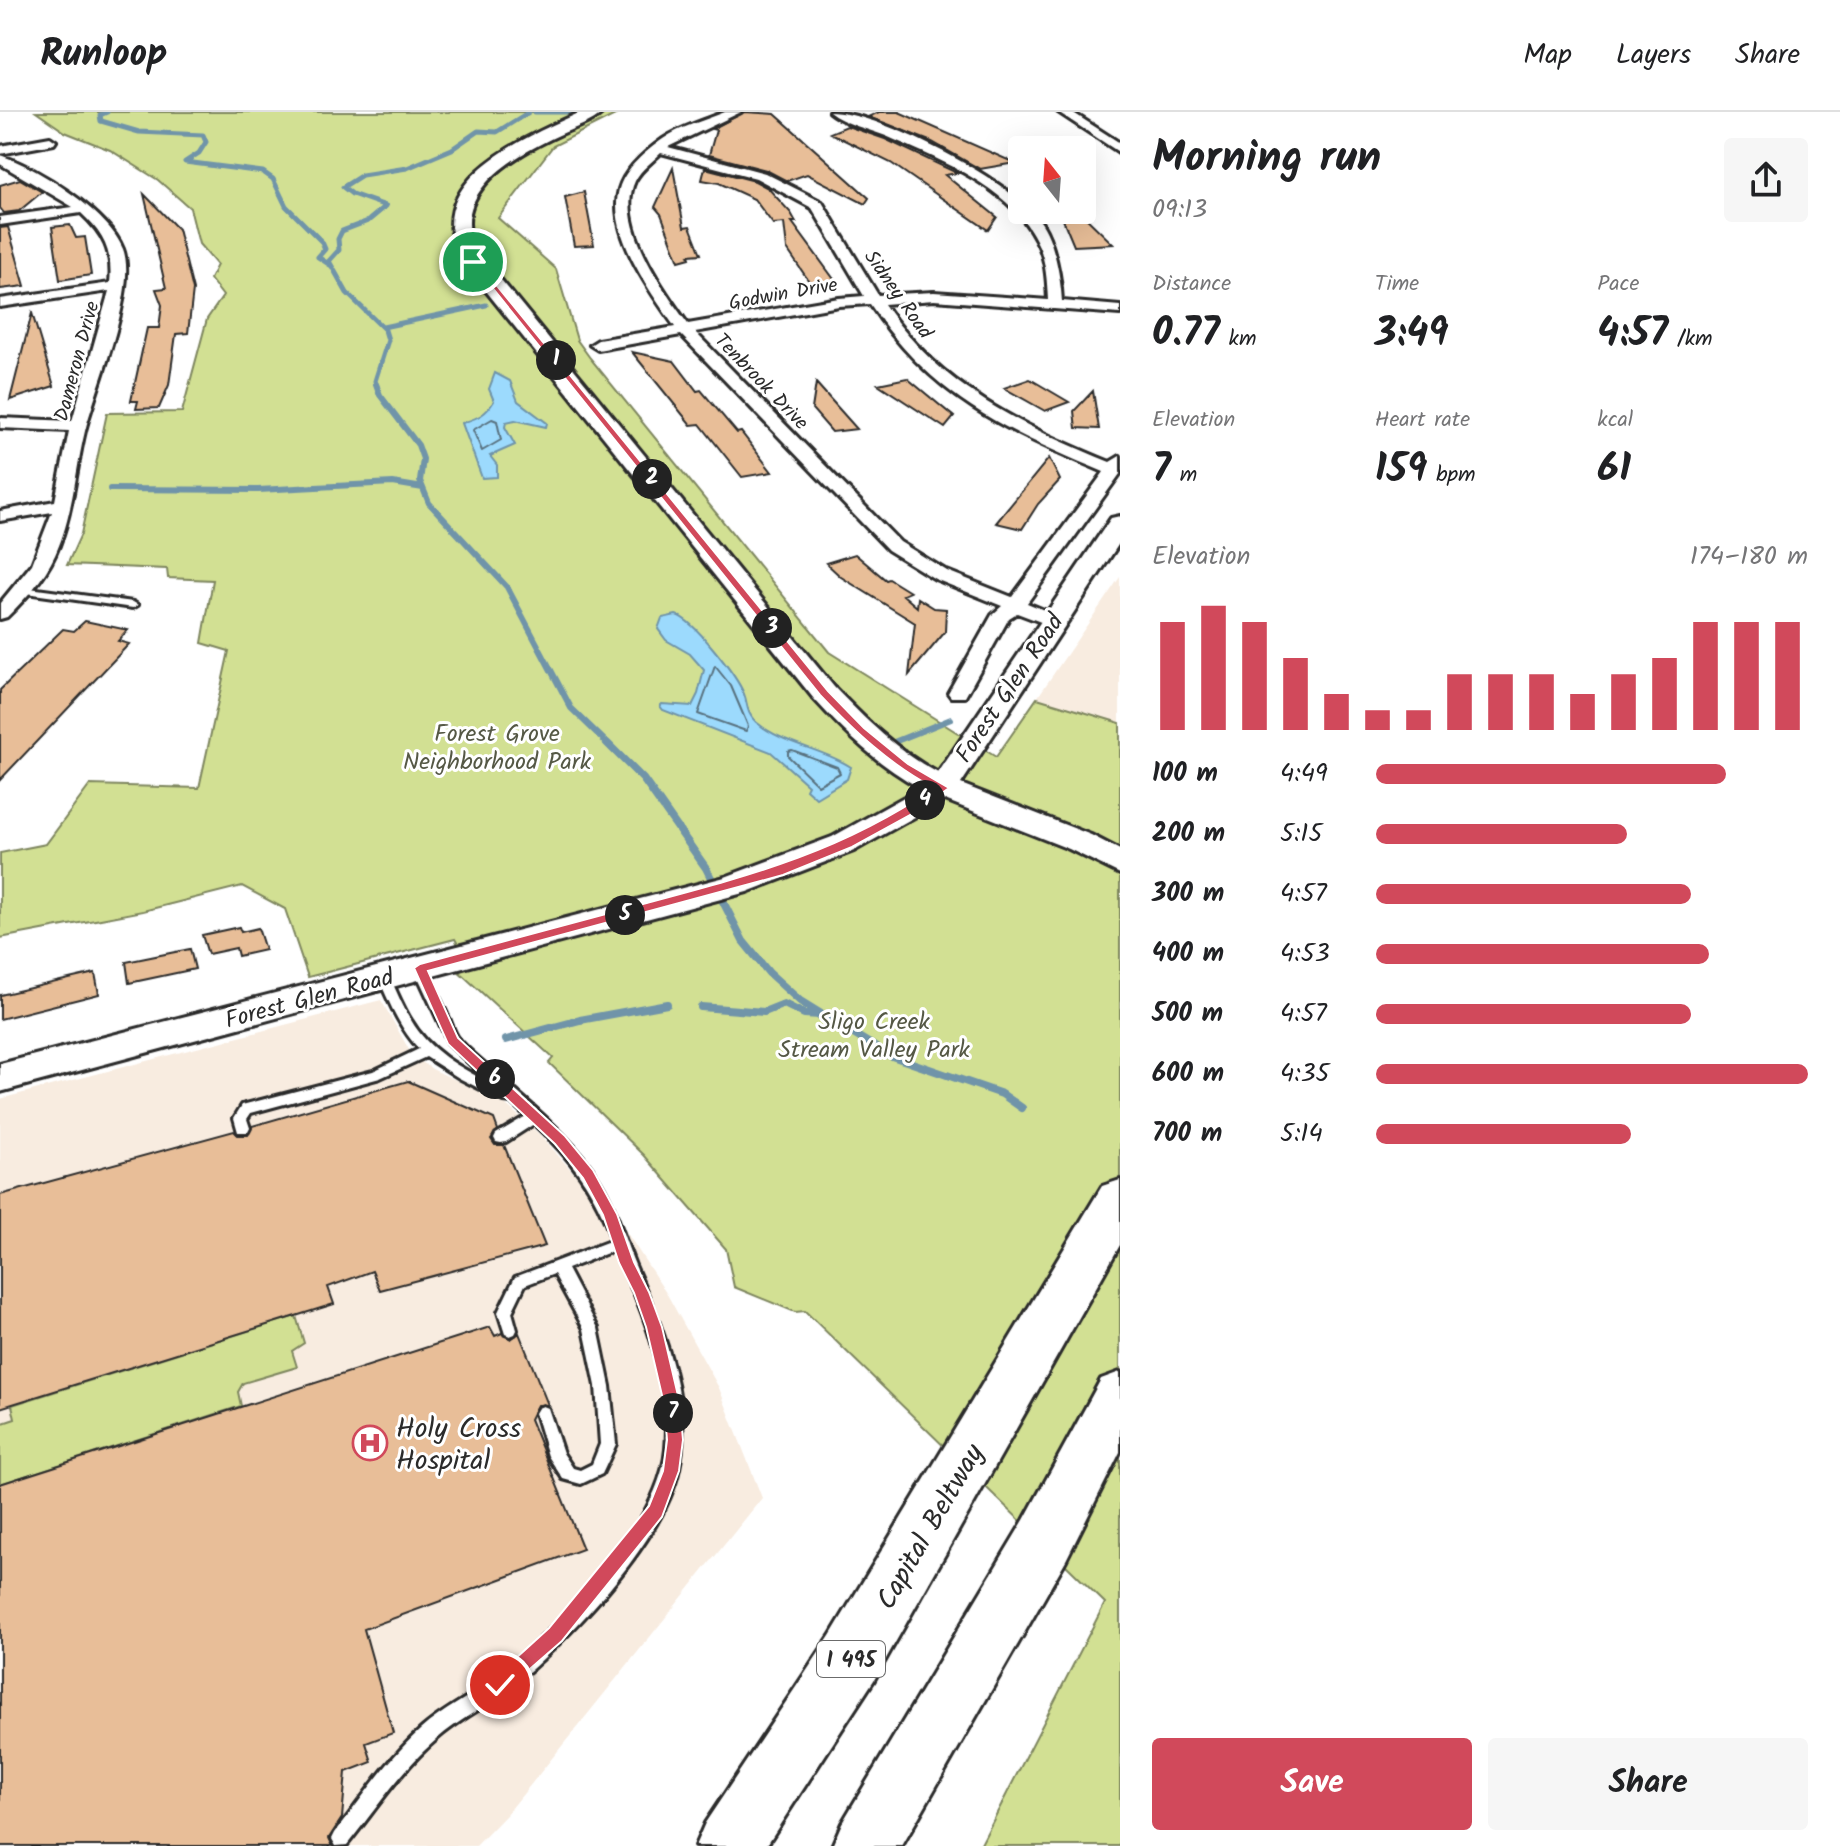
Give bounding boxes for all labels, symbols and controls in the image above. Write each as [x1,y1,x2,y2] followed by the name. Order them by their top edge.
[40,25,168,85] text: Runloop
[1523,33,1572,78] text: Map
[1616,33,1691,78] text: Layers
[1735,33,1800,78] text: Share
[1152,124,1381,194] text: Morning run
[1008,136,1096,224] north arrow
[1008,136,1096,224] map controls
[1724,138,1808,222] button: share
[1152,189,1207,231] text: 09:13
[439,228,507,296] pin
[451,240,495,284] icon: arrive
[855,244,940,347] street label: Sidney Road
[1152,267,1231,302] text: Distance
[1375,267,1419,302] text: Time
[1597,267,1639,302] text: Pace
[726,270,840,320] street label: Godwin Drive
[47,298,109,425] street label: Dameron Drive
[1152,302,1220,366] text: 0.77
[1375,302,1448,366] text: 3:49
[1597,302,1668,366] text: 4:57
[1220,322,1256,357] text: km
[1668,322,1713,357] text: /km
[706,326,815,438] street label: Tenbrook Drive
[536,340,576,380] pin: 1
[553,342,559,377] text: 1
[1152,403,1235,438] text: Elevation
[1375,403,1470,438] text: Heart rate
[1597,403,1633,438] text: kcal
[1152,438,1171,502] text: 7
[1375,438,1427,502] text: 159
[1597,438,1631,502] text: 61
[1171,458,1197,493] text: m
[1427,458,1476,493] text: bpm
[632,459,672,499] pin: 2
[646,461,658,496] text: 2
[1152,536,1250,578] text: Elevation
[1690,536,1808,578] text: 174–180 m
[946,605,1075,772] street label: Forest Glen Road
[752,608,792,648] pin: 3
[766,610,778,645] text: 3
[403,715,592,782] park label: Forest Grove Neighborhood Park
[1152,753,1218,795] text: 100 m
[1280,753,1328,795] text: 4:49
[905,780,945,820] pin: 4
[919,782,931,817] text: 4
[1152,813,1225,855] text: 200 m
[1280,813,1322,855] text: 5:15
[1152,873,1224,915] text: 300 m
[1280,873,1327,915] text: 4:57
[605,895,645,935] pin: 5
[619,897,631,932] text: 5
[1152,933,1224,975] text: 400 m
[1280,933,1330,975] text: 4:53
[221,958,399,1041] street label: Forest Glen Road
[1152,993,1223,1035] text: 500 m
[1280,993,1327,1035] text: 4:57
[778,1003,971,1070] park label: Sligo Creek Stream Valley Park
[1152,1053,1224,1095] text: 600 m
[1280,1053,1330,1095] text: 4:35
[475,1059,515,1099] pin: 6
[489,1061,501,1096] text: 6
[1152,1113,1222,1155] text: 700 m
[1280,1113,1323,1155] text: 5:14
[653,1393,693,1433] pin: 7
[668,1395,678,1430] text: 7
[396,1407,521,1484] place label: Holy Cross Hospital
[351,1424,389,1462] hospital icon: Holy Cross Hospital
[865,1435,997,1619] street label: Capital Beltway
[817,1641,885,1677] road number: I 495
[466,1651,534,1719] pin
[478,1663,522,1707] icon: check
[1152,1738,1472,1830] button: Save
[1488,1738,1808,1830] button: Share

